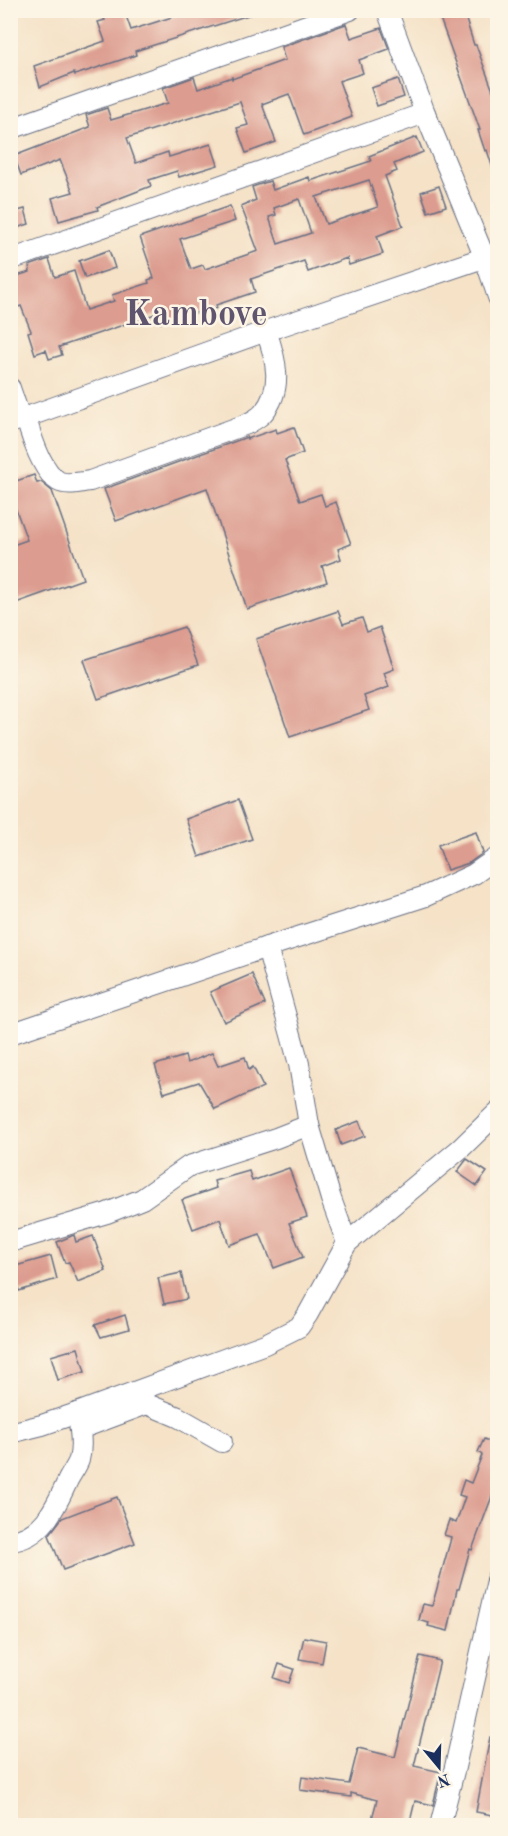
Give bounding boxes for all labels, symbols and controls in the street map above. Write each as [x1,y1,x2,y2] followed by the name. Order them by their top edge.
[124,298,268,334] district label: Kambove
[409,1737,469,1797] north arrow
[434,1770,452,1789] text: N

